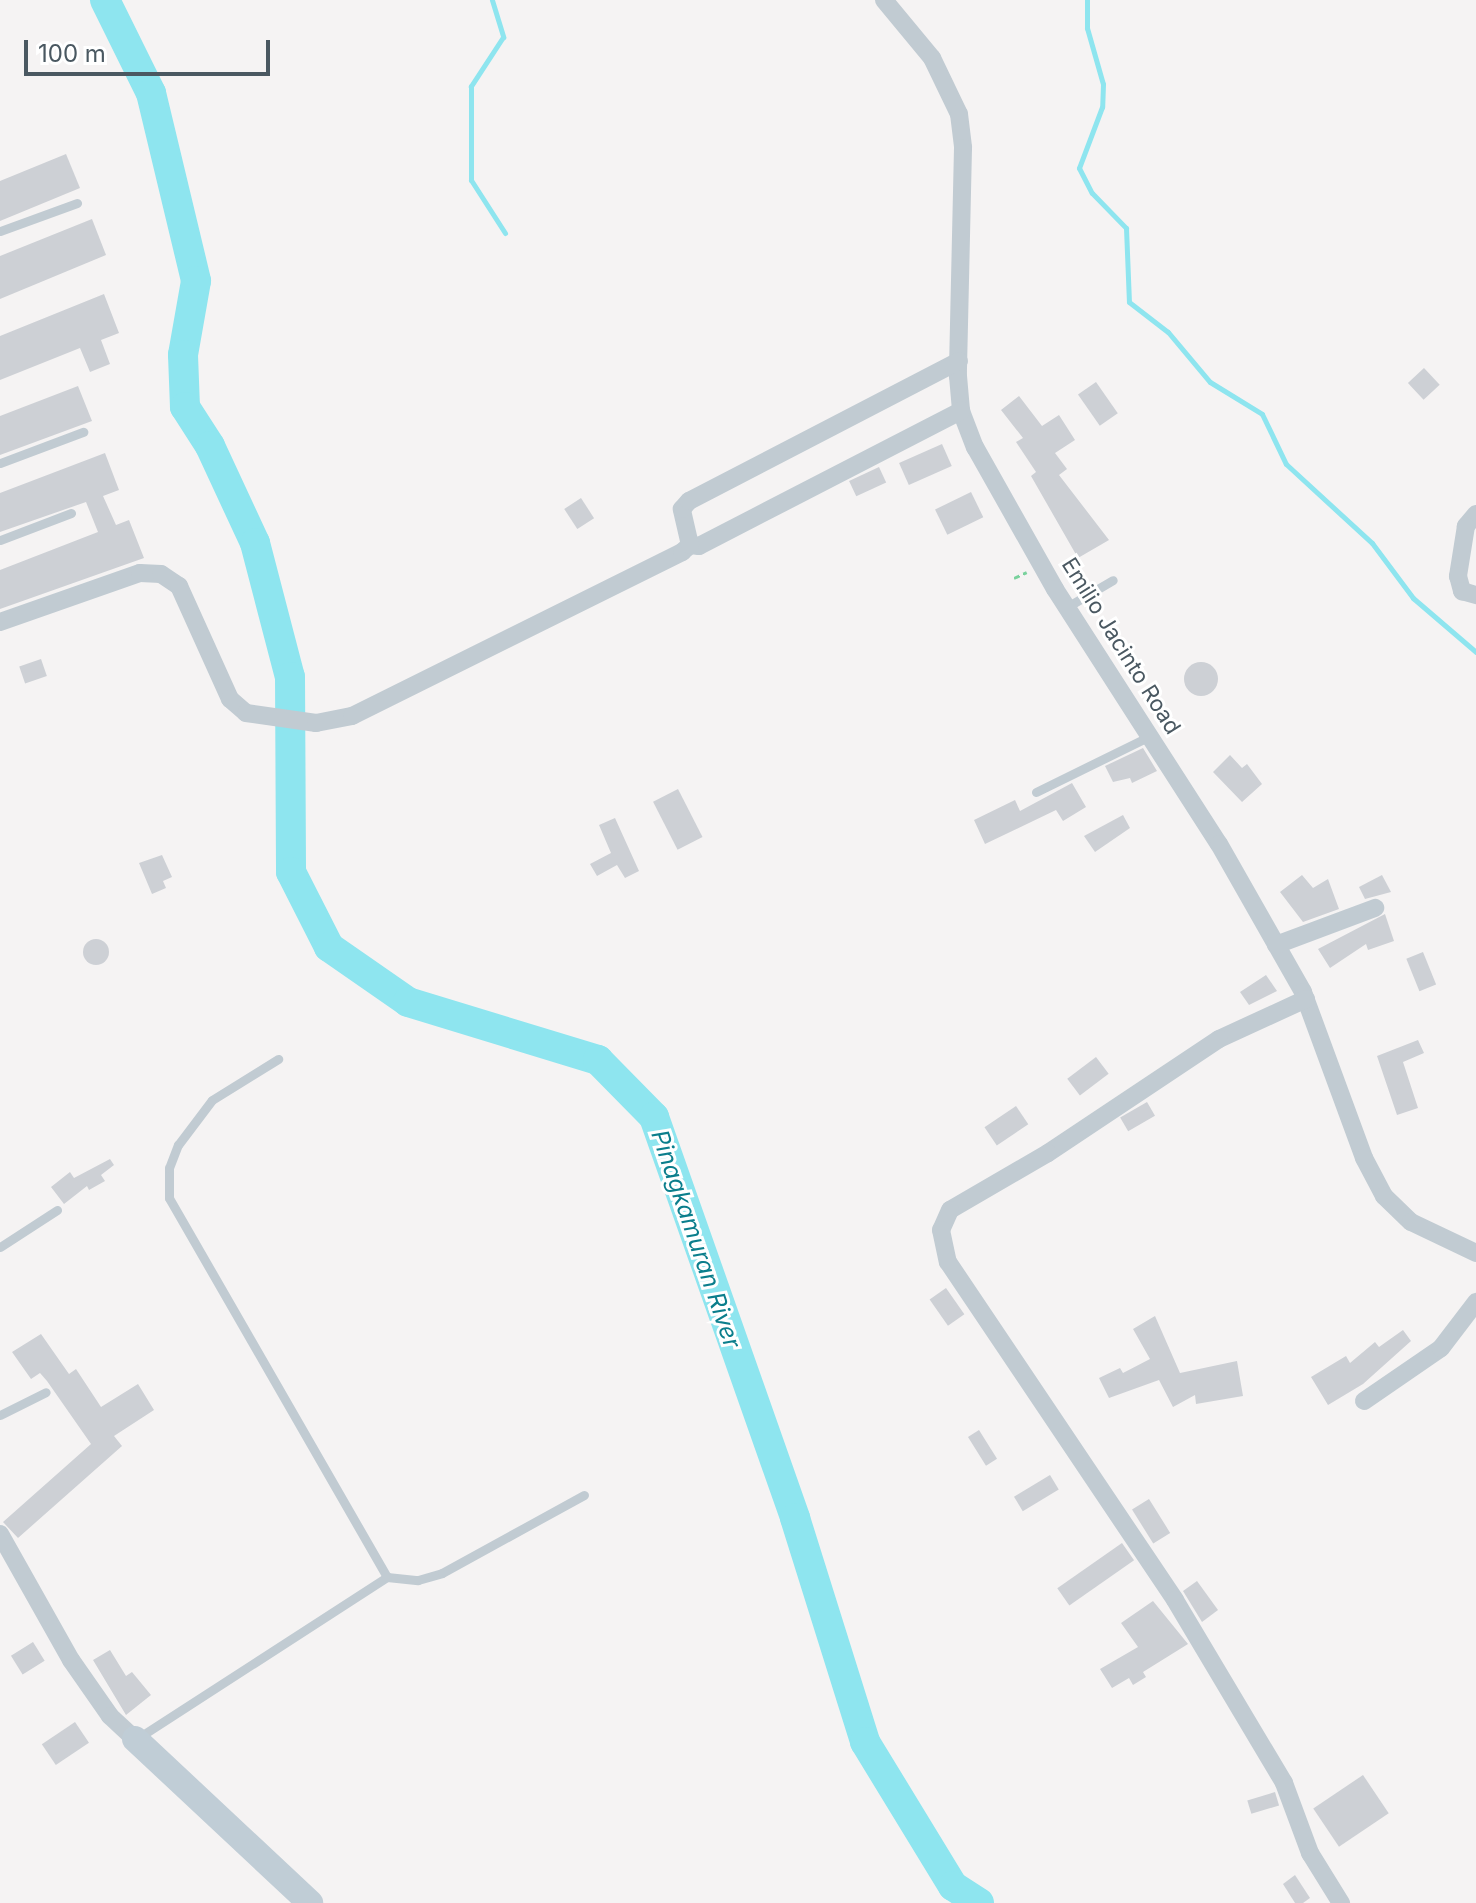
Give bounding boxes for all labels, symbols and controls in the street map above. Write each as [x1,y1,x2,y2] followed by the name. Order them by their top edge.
[28,24,274,74] scale bar
[38,39,106,68] text: 100 m
[1056,553,1186,739] street label: Emilio Jacinto Road
[645,1126,747,1352] water label: Pinagkamuran River

